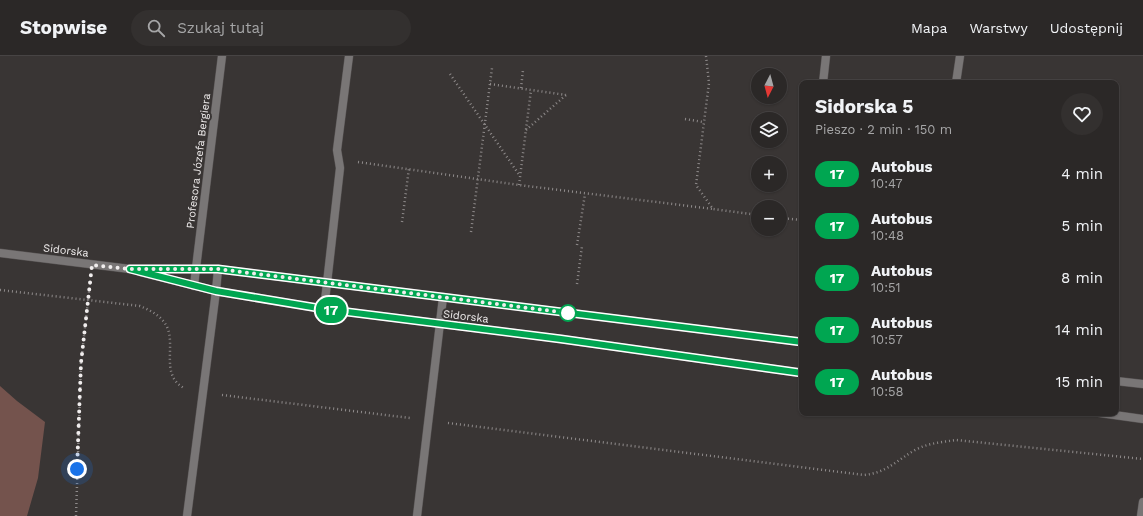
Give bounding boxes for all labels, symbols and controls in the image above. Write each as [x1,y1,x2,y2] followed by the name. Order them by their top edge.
[131,10,411,46] search box
[20,16,107,39] text: Stopwise
[145,17,167,39] icon: search
[177,19,264,37] text: Szukaj tutaj
[911,20,947,36] text: Mapa
[969,20,1028,36] text: Warstwy
[1050,20,1123,36] text: Udostępnij
[751,68,787,104] north arrow
[751,68,787,236] map controls
[184,93,213,229] street label: Profesora Józefa Bergiera
[1061,93,1103,135] button: heart
[815,95,913,118] text: Sidorska 5
[751,112,787,148] button: layers
[815,122,952,137] text: Pieszo · 2 min · 150 m
[751,156,787,192] button: +
[871,158,933,176] text: Autobus
[1061,165,1103,183] text: 4 min
[830,166,844,182] text: 17
[871,176,903,191] text: 10:47
[751,200,787,236] button: −
[871,210,933,228] text: Autobus
[1062,217,1103,235] text: 5 min
[830,218,844,234] text: 17
[871,228,904,243] text: 10:48
[42,241,89,260] street label: Sidorska
[871,262,933,280] text: Autobus
[1061,269,1103,287] text: 8 min
[830,270,844,286] text: 17
[871,280,901,295] text: 10:51
[313,297,349,323] line badge: 17
[324,302,338,318] text: 17
[559,304,577,322] unlabelled marker
[442,307,489,326] street label: Sidorska
[871,314,933,332] text: Autobus
[1055,321,1103,339] text: 14 min
[830,322,844,338] text: 17
[871,332,903,347] text: 10:57
[871,366,933,384] text: Autobus
[1056,373,1103,391] text: 15 min
[830,374,844,390] text: 17
[871,384,904,399] text: 10:58
[67,459,87,479] your location

